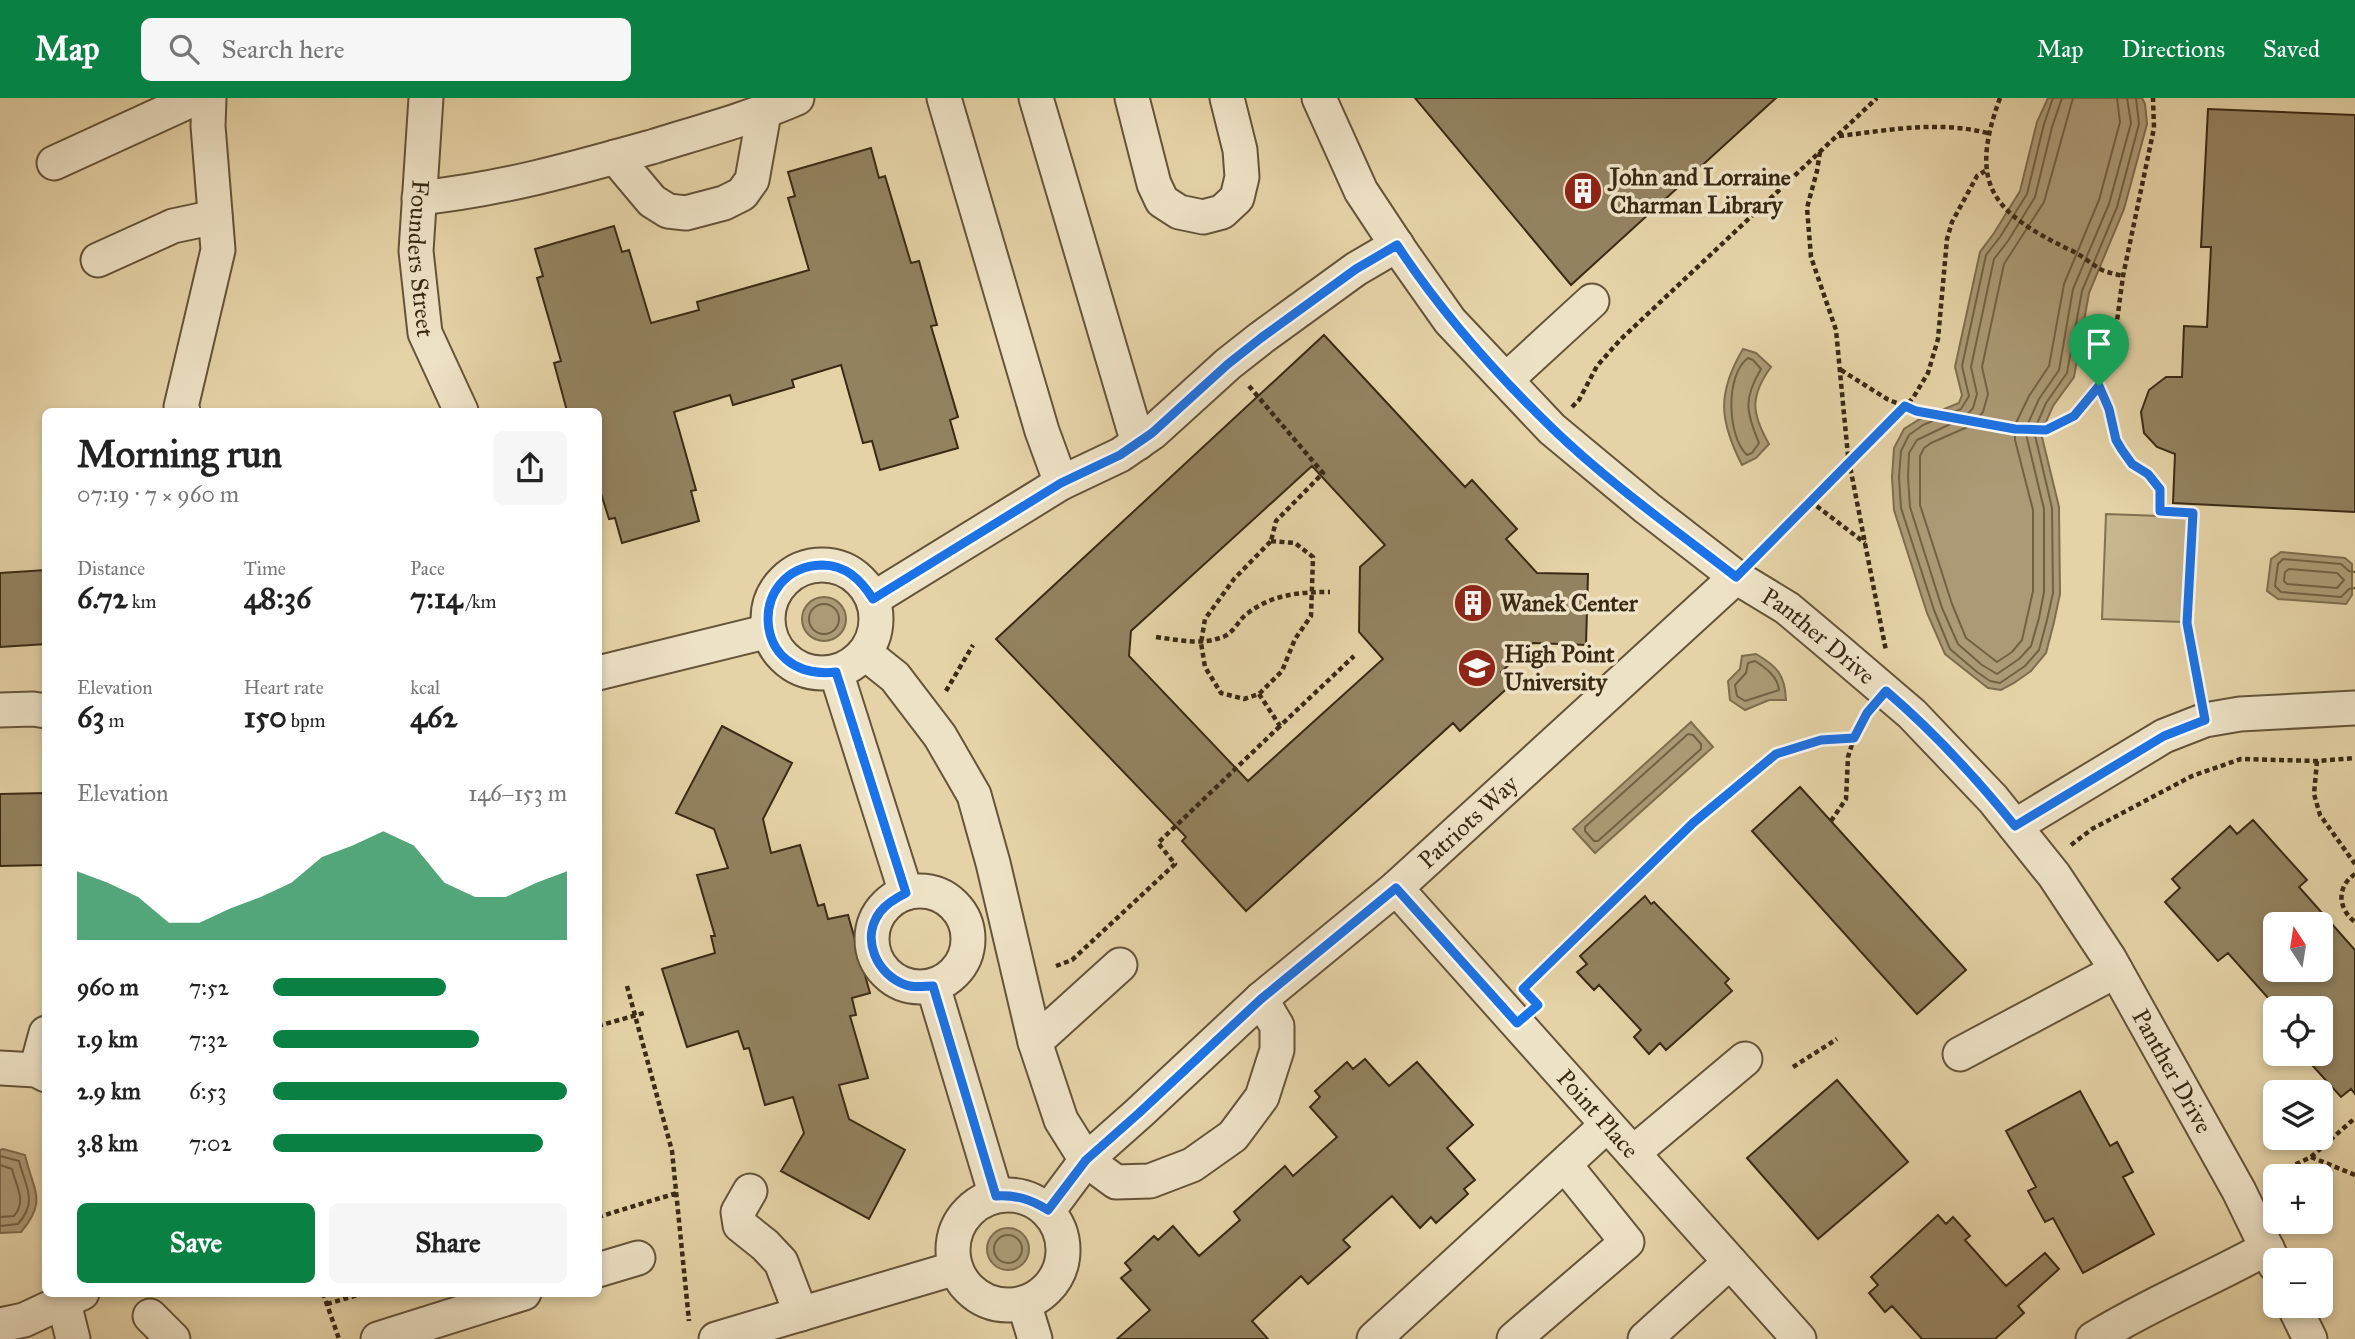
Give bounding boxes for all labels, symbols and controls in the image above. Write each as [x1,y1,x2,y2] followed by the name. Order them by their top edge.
[141,18,631,81] search box
[35,29,99,69] text: Map
[165,30,203,68] icon: search
[221,33,345,65] text: Search here
[2037,34,2084,64] text: Map
[2122,34,2225,64] text: Directions
[2263,34,2320,64] text: Saved
[1607,162,1791,220] place label: John and Lorraine Charman Library
[1562,170,1604,212] building icon: John and Lorraine Charman Library
[401,179,440,339] street label: Founders Street
[2069,314,2129,386] pin
[2080,325,2118,363] icon: arrive
[77,431,282,477] text: Morning run
[493,431,567,505] button: share
[77,480,239,508] text: 07:19 · 7 × 960 m
[77,557,145,580] text: Distance
[244,557,286,580] text: Time
[410,557,445,580] text: Pace
[77,580,128,616] text: 6.72
[244,580,311,616] text: 48:36
[410,580,462,616] text: 7:14
[1756,581,1881,691] street label: Panther Drive
[1452,582,1494,624] building icon: Wanek Center
[1500,588,1639,618] place label: Wanek Center
[128,590,157,613] text: km
[462,590,496,613] text: /km
[1504,639,1615,697] place label: High Point University
[1456,647,1498,689] school or university icon: High Point University
[77,676,152,699] text: Elevation
[244,676,324,699] text: Heart rate
[410,676,440,699] text: kcal
[77,699,104,735] text: 63
[244,699,287,735] text: 150
[410,699,457,735] text: 462
[104,709,124,732] text: m
[287,709,325,732] text: bpm
[1412,768,1525,875] street label: Patriots Way
[77,779,168,807] text: Elevation
[468,779,567,807] text: 146–153 m
[2263,912,2333,982] north arrow
[2263,912,2333,1318] map controls
[77,973,139,1001] text: 960 m
[189,973,229,1001] text: 7:52
[2263,996,2333,1066] button: locate
[2126,1004,2219,1139] street label: Panther Drive
[77,1025,138,1053] text: 1.9 km
[189,1025,228,1053] text: 7:32
[1550,1063,1645,1165] street label: Point Place
[77,1077,141,1105] text: 2.9 km
[189,1077,226,1105] text: 6:53
[2263,1080,2333,1150] button: layers
[77,1129,138,1157] text: 3.8 km
[189,1129,232,1157] text: 7:02
[2263,1164,2333,1234] button: +
[77,1203,315,1283] button: Save
[329,1203,567,1283] button: Share
[2263,1248,2333,1318] button: −

